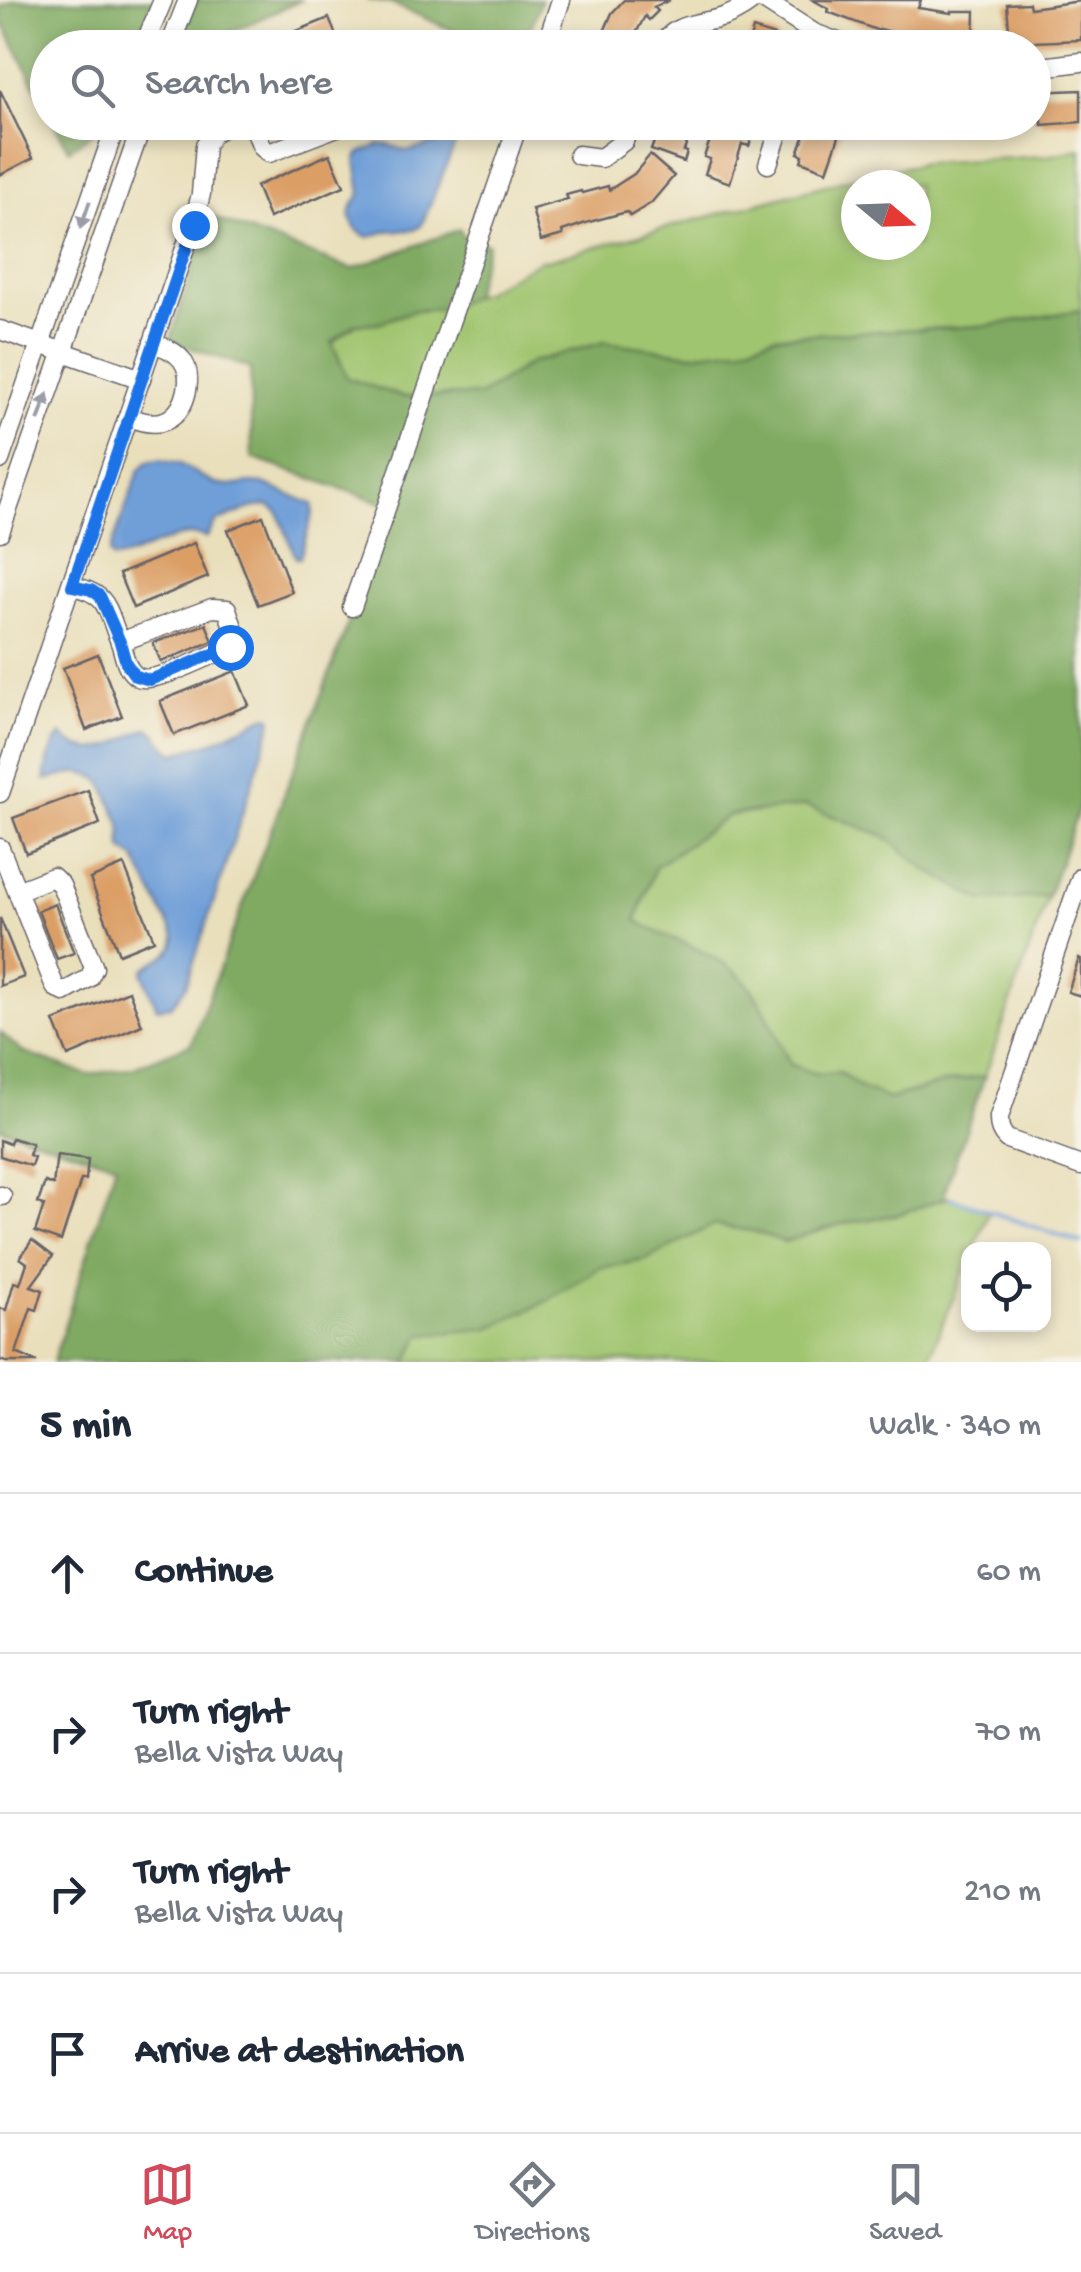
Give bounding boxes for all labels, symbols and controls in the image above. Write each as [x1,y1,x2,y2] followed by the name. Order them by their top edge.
[30,30,1051,140] search box
[65,58,120,113] icon: search
[145,63,332,107] text: Search here
[841,170,931,260] north arrow
[76,200,91,230] one-way arrow
[172,203,218,249] route end
[37,392,52,422] one-way arrow
[208,625,254,671] route start
[961,1242,1051,1332] map controls
[961,1242,1051,1332] button: locate
[40,1403,131,1452] text: 5 min
[869,1408,1041,1446] text: Walk · 340 m
[40,1546,95,1601] icon: ahead
[135,1551,273,1595] text: Continue
[976,1554,1041,1592] text: 60 m
[135,1692,287,1736] text: Turn right
[40,1706,95,1761] icon: right
[976,1714,1041,1752] text: 70 m
[135,1736,343,1774] text: Bella Vista Way
[135,1852,287,1896] text: Turn right
[40,1866,95,1921] icon: right
[964,1874,1041,1912] text: 210 m
[135,1896,343,1934] text: Bella Vista Way
[40,2026,95,2081] icon: arrive
[135,2031,464,2075] text: Arrive at destination
[140,2157,195,2250] tab: Map
[475,2157,589,2250] tab: Directions
[869,2157,941,2250] tab: Saved

